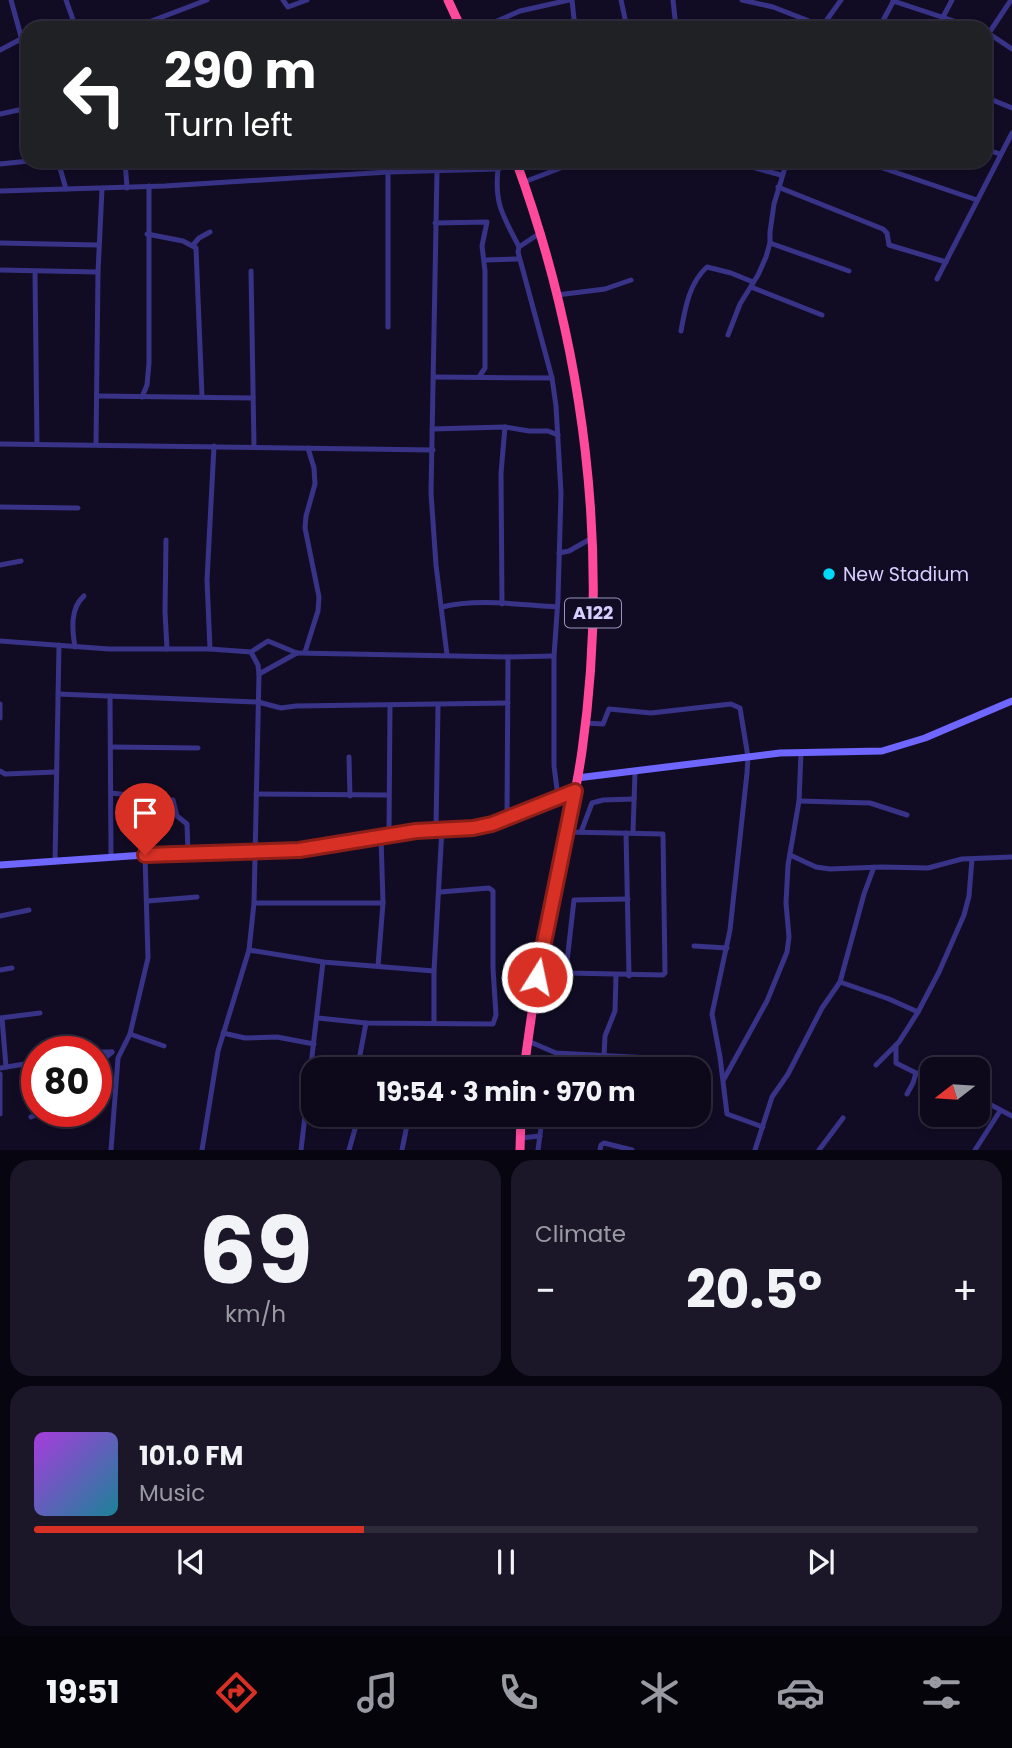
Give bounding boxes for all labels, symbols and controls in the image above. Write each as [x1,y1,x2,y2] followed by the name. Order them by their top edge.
[164,37,316,105] text: 290 m
[49,49,140,140] icon: left
[164,102,293,147] text: Turn left
[843,561,969,588] place label: New Stadium
[821,566,837,582] marker: New Stadium
[565,598,621,628] road number: A122
[115,783,175,855] pin
[126,794,164,832] icon: arrive
[500,940,574,1014] position arrow
[21,1036,112,1127] speed limit sign: 80
[920,1057,990,1127] north arrow
[920,1057,990,1127] map controls
[376,1074,636,1110] text: 19:54 · 3 min · 970 m
[199,1187,312,1315] text: 69
[535,1218,626,1250] text: Climate
[686,1253,822,1326] text: 20.5°
[535,1264,556,1317] text: −
[952,1264,978,1317] text: +
[225,1298,286,1330] text: km/h
[139,1438,243,1474] text: 101.0 FM
[139,1477,205,1509] text: Music
[172,1543,210,1581] icon: previous
[487,1543,525,1581] icon: pause
[802,1543,840,1581] icon: next
[212,1668,261,1717] icon: directions
[353,1668,402,1717] icon: music
[494,1668,543,1717] icon: phone
[635,1668,684,1717] icon: climate
[776,1668,825,1717] icon: car
[917,1668,966,1717] icon: filters
[46,1669,120,1714] text: 19:51

